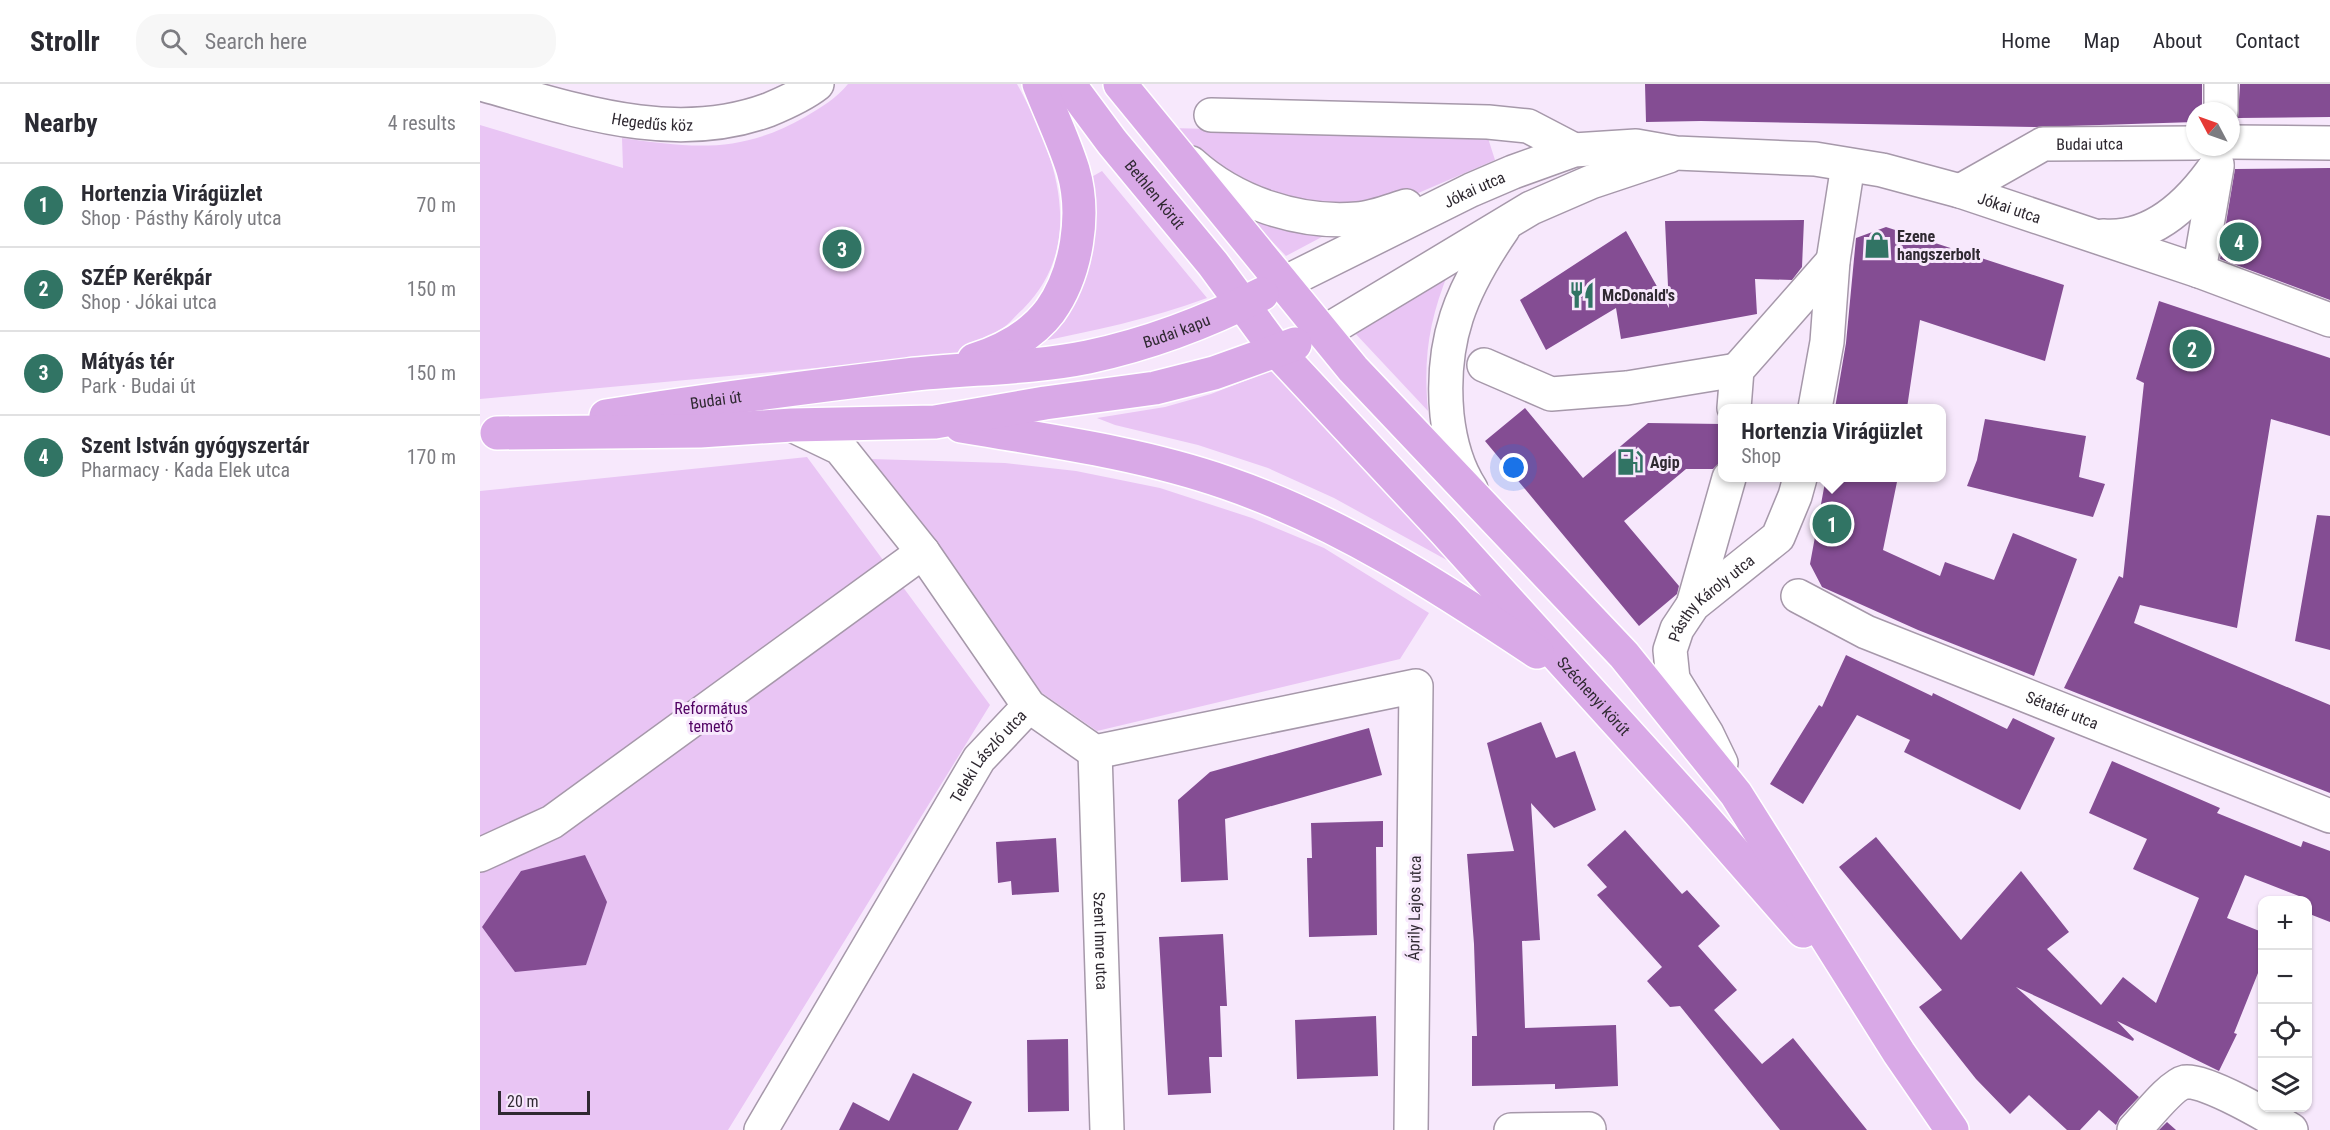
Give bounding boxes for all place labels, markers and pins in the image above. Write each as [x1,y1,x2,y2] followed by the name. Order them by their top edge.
[2220,220,2258,264] pin: 4
[822,226,862,272] pin: 3
[1897,227,1981,264] place label: Ezene hangszerbolt
[1862,230,1892,260] shop icon: Ezene hangszerbolt
[1567,280,1597,310] restaurant icon: McDonald's
[1602,286,1675,305] place label: McDonald's
[2172,326,2212,372] pin: 2
[1615,447,1645,477] fuel station icon: Agip
[1650,453,1680,472] place label: Agip
[1812,502,1852,546] pin: 1

